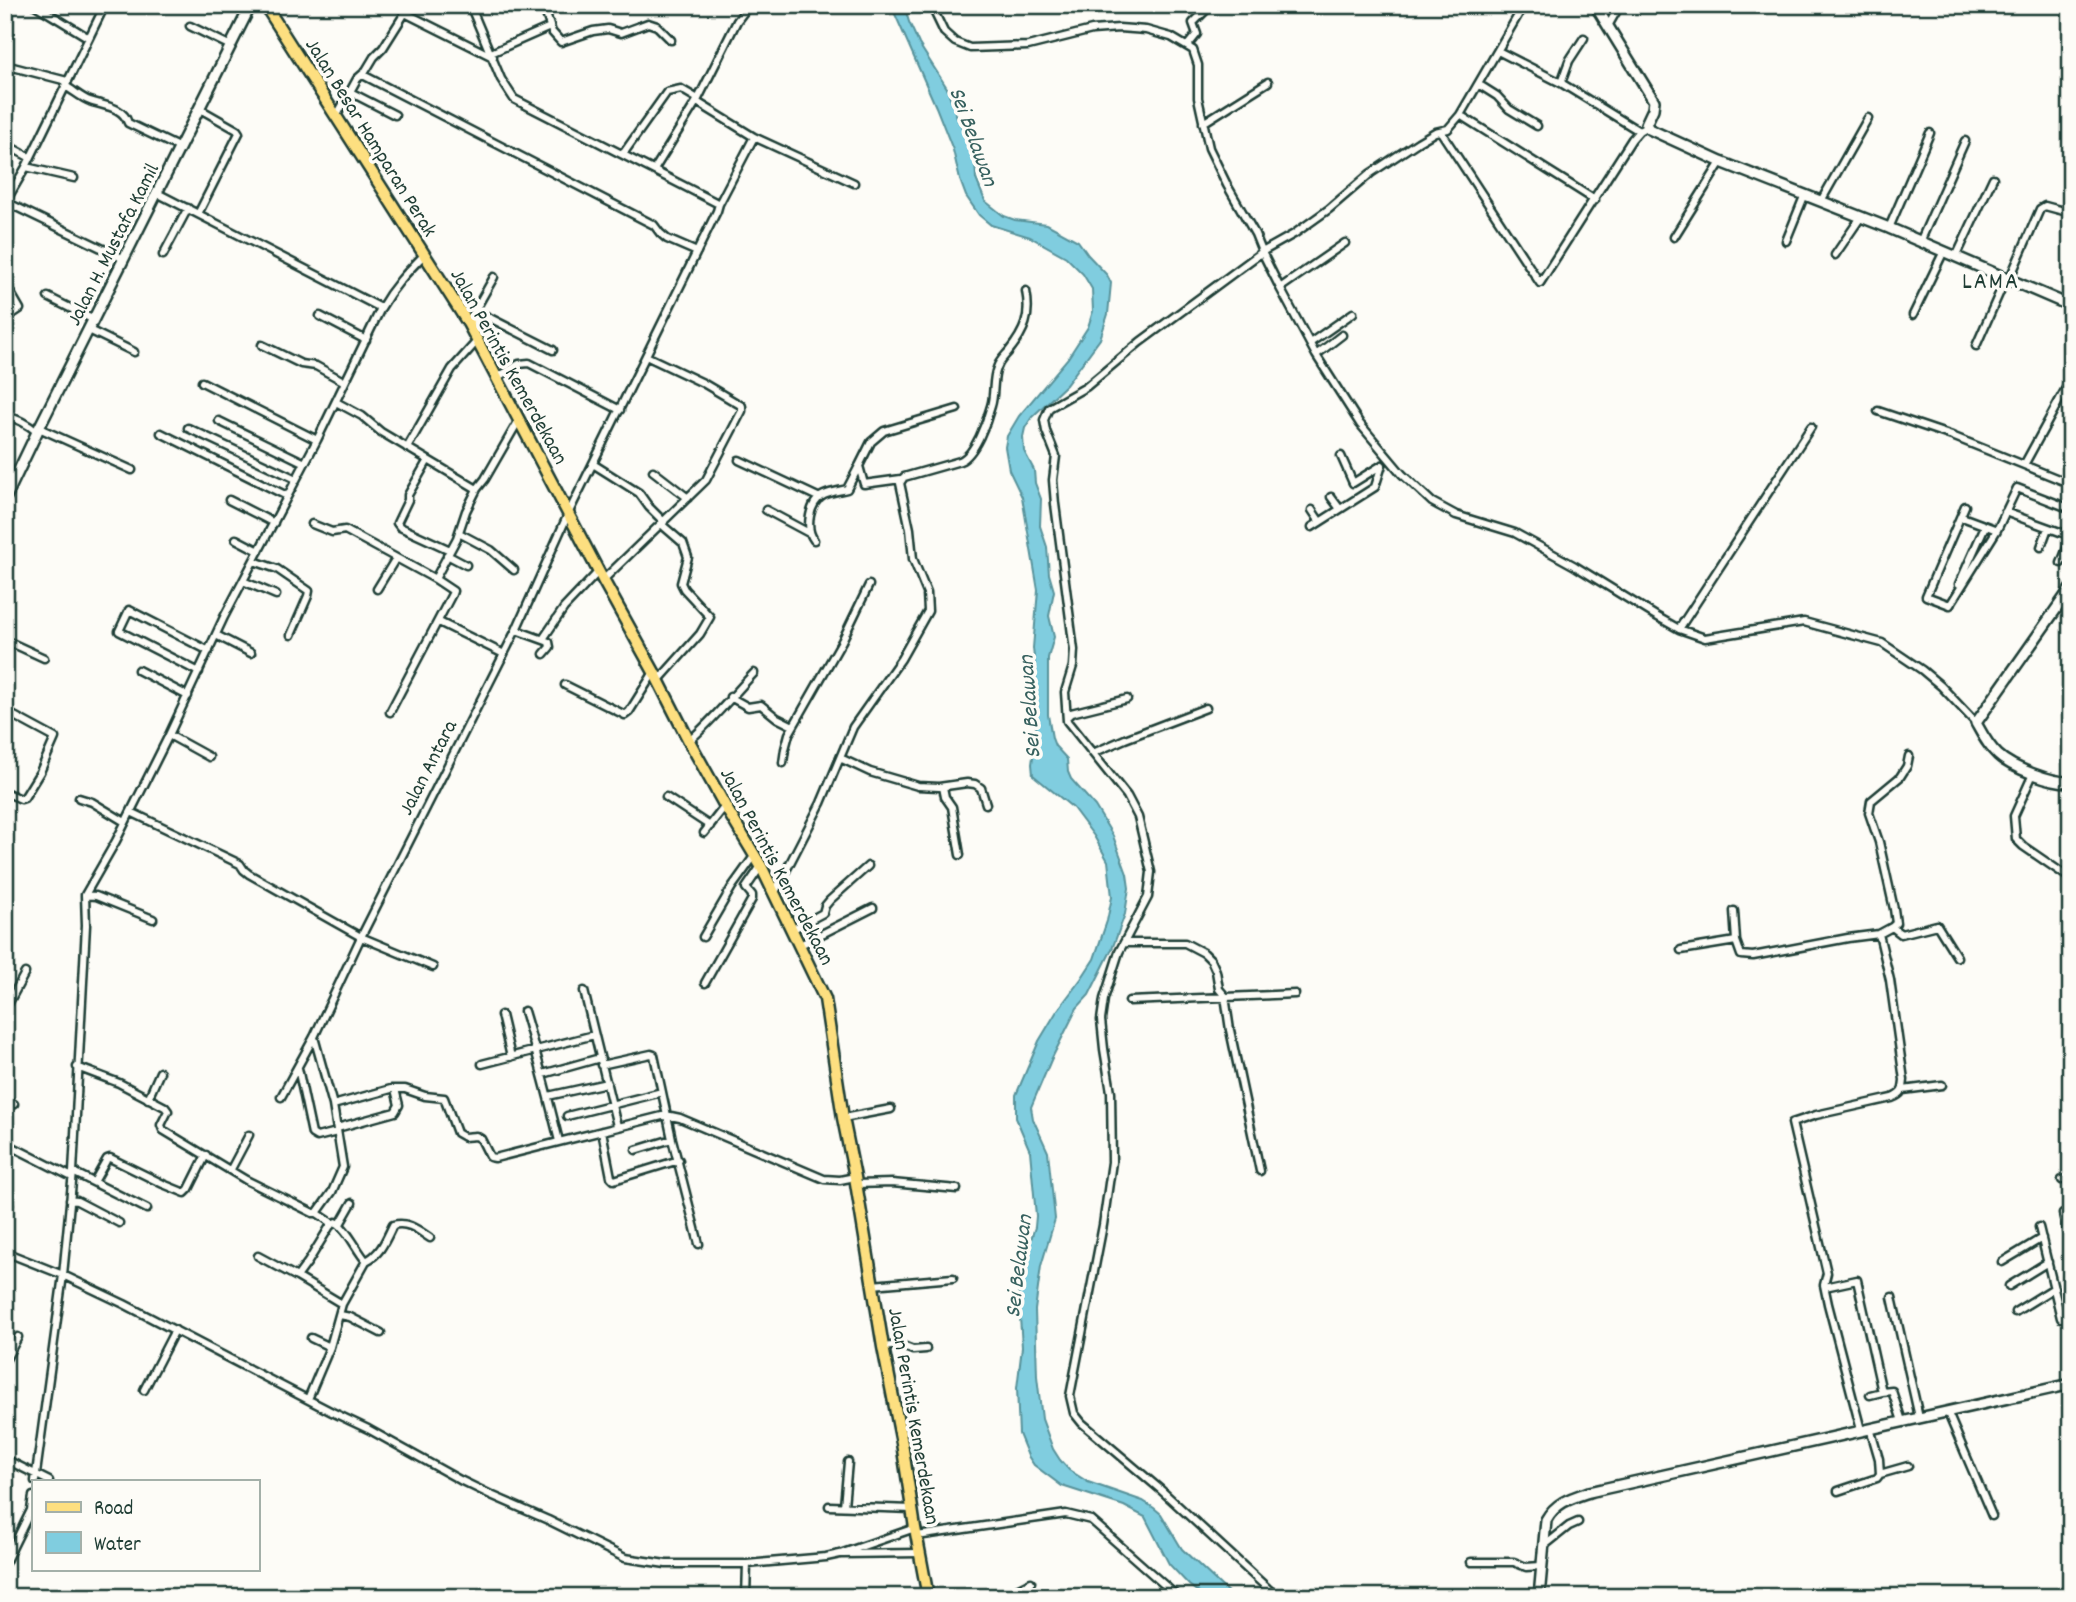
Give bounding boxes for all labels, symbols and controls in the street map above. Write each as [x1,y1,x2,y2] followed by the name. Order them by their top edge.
[296,34,443,244] street label: Jalan Besar Hamparan Perak
[939,83,1005,193] water label: Sei Belawan
[61,159,169,332] street label: Jalan H. Mustafa Kamil
[441,264,574,471] street label: Jalan Perintis Kemerdekaan
[1962,266,2020,300] district label: LAMA
[1011,653,1052,759] water label: Sei Belawan
[393,715,467,821] street label: Jalan Antara
[711,763,840,971] street label: Jalan Perintis Kemerdekaan
[998,1212,1043,1320] water label: Sei Belawan
[878,1306,946,1527] street label: Jalan Perintis Kemerdekaan
[32,1480,259,1570] legend
[94,1495,133,1525] text: Road
[94,1531,141,1561] text: Water

